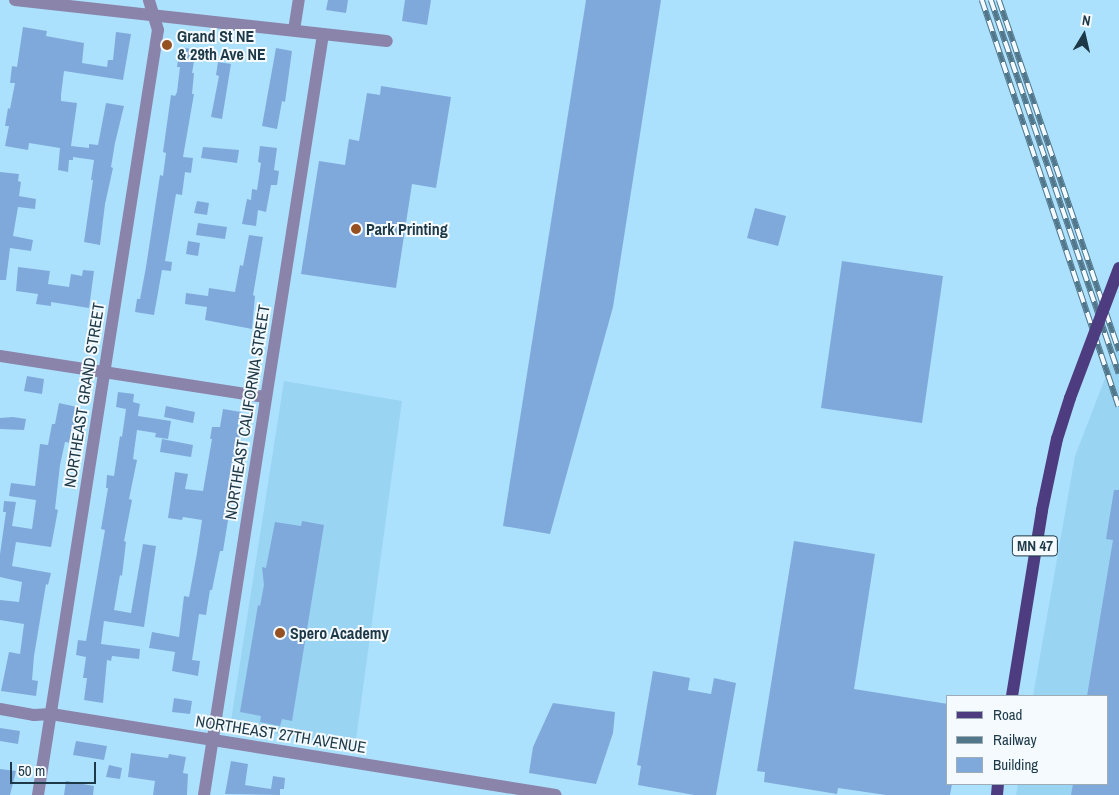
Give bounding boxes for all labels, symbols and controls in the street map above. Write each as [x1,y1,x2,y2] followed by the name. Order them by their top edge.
[1059,10,1109,60] north arrow
[1081,11,1092,30] text: N
[177,26,266,64] place label: Grand St NE & 29th Ave NE
[161,39,173,51] marker: Grand St NE & 29th Ave NE
[366,219,448,239] place label: Park Printing
[350,223,362,235] marker: Park Printing
[60,301,108,489] street label: NORTHEAST GRAND STREET
[220,303,274,521] street label: NORTHEAST CALIFORNIA STREET
[1011,534,1059,558] road number: MN 47
[290,623,389,643] place label: Spero Academy
[274,627,286,639] marker: Spero Academy
[946,695,1109,785] legend
[993,704,1022,725] text: Road
[194,711,368,757] street label: NORTHEAST 27TH AVENUE
[993,729,1037,750] text: Railway
[12,752,99,784] scale bar
[993,754,1038,775] text: Building
[18,760,45,781] text: 50 m

